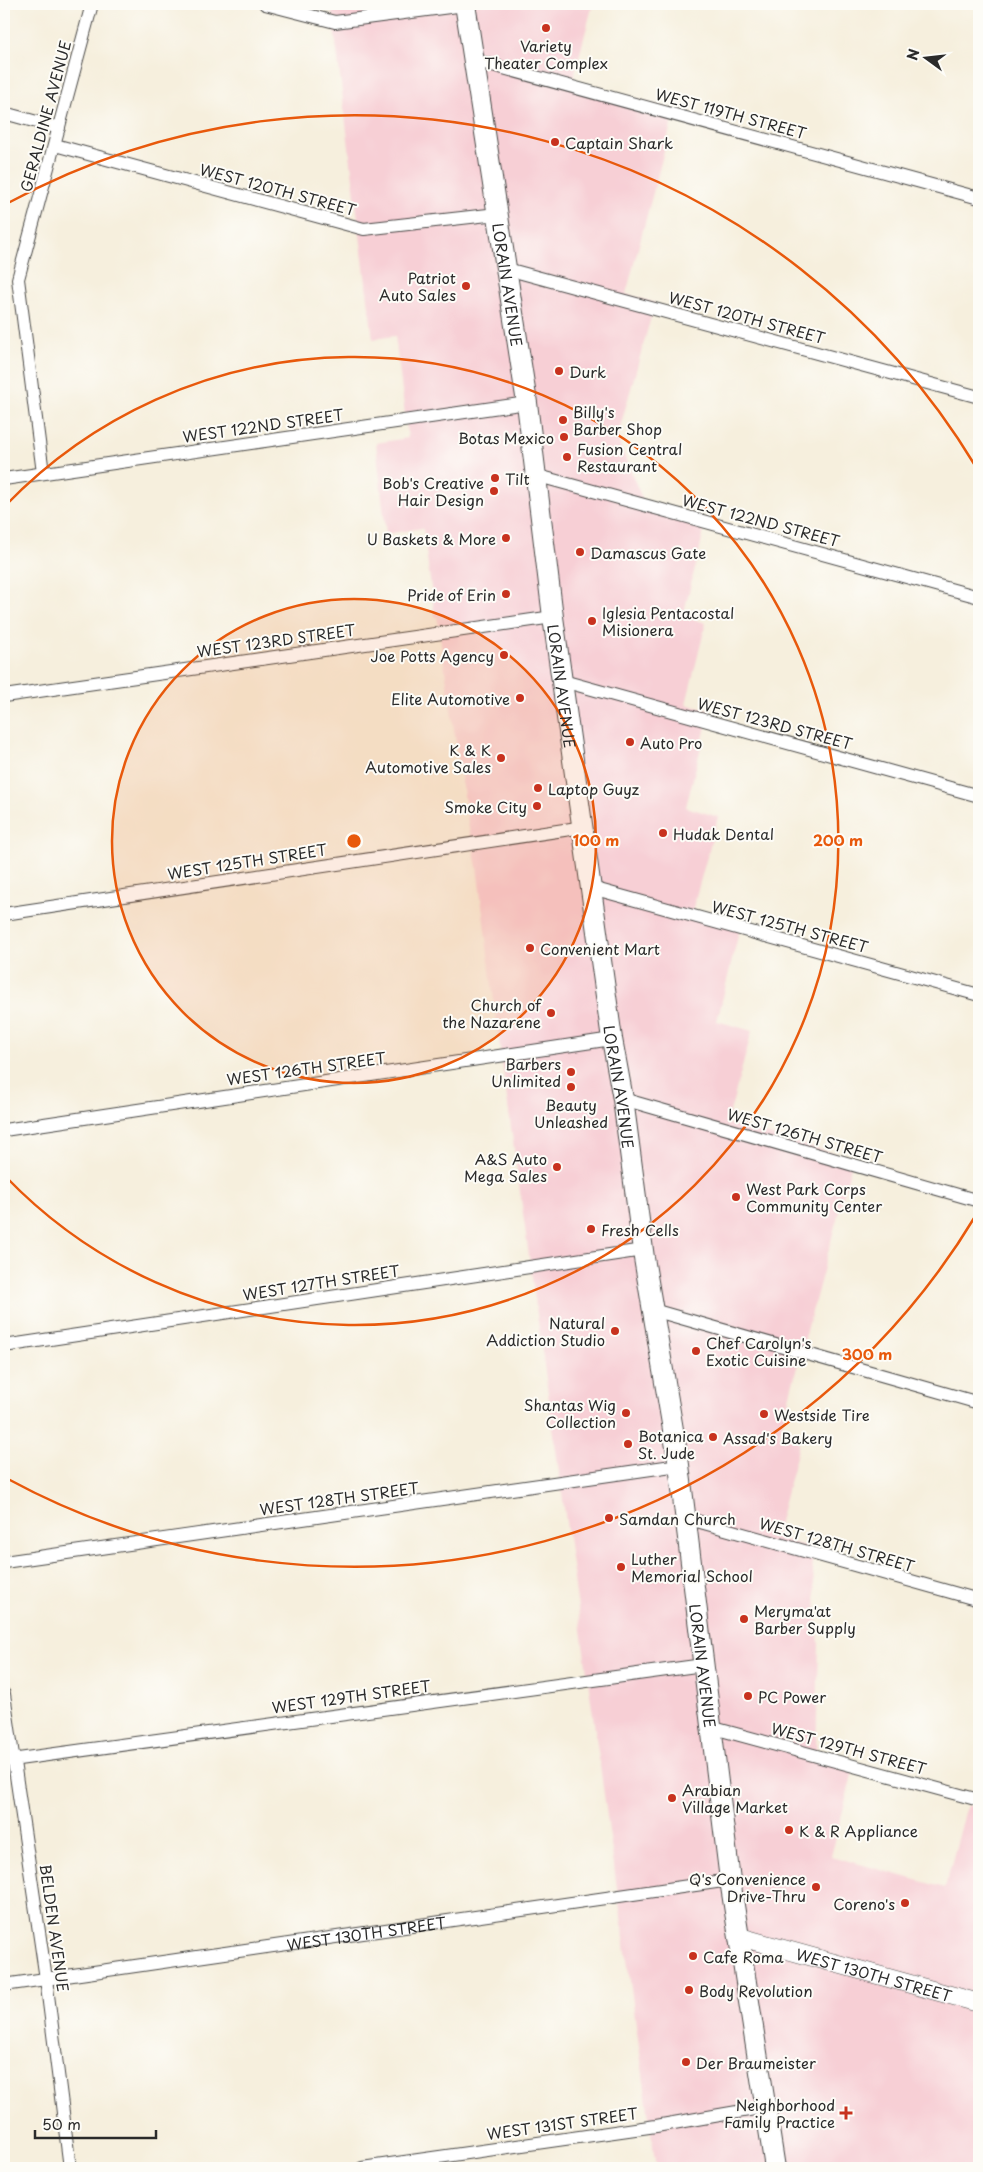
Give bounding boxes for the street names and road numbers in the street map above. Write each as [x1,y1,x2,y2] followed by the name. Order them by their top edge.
[14,38,76,194] street label: GERALDINE AVENUE
[653,82,810,144] street label: WEST 119TH STREET
[197,157,359,221] street label: WEST 120TH STREET
[488,221,530,348] street label: LORAIN AVENUE
[666,285,828,349] street label: WEST 120TH STREET
[181,402,346,448] street label: WEST 122ND STREET
[680,488,843,552] street label: WEST 122ND STREET
[195,617,357,662] street label: WEST 123RD STREET
[543,623,583,749] street label: LORAIN AVENUE
[695,691,856,755] street label: WEST 123RD STREET
[166,837,329,885] street label: WEST 125TH STREET
[709,894,871,958] street label: WEST 125TH STREET
[599,1024,641,1150] street label: LORAIN AVENUE
[225,1045,388,1091] street label: WEST 126TH STREET
[725,1102,886,1168] street label: WEST 126TH STREET
[241,1258,402,1306] street label: WEST 127TH STREET
[258,1475,421,1521] street label: WEST 128TH STREET
[757,1511,918,1577] street label: WEST 128TH STREET
[685,1602,723,1729] street label: LORAIN AVENUE
[270,1673,432,1719] street label: WEST 129TH STREET
[769,1716,930,1780] street label: WEST 129TH STREET
[35,1863,75,1993] street label: BELDEN AVENUE
[285,1910,448,1955] street label: WEST 130TH STREET
[793,1942,955,2007] street label: WEST 130TH STREET
[485,2101,640,2145] street label: WEST 131ST STREET

